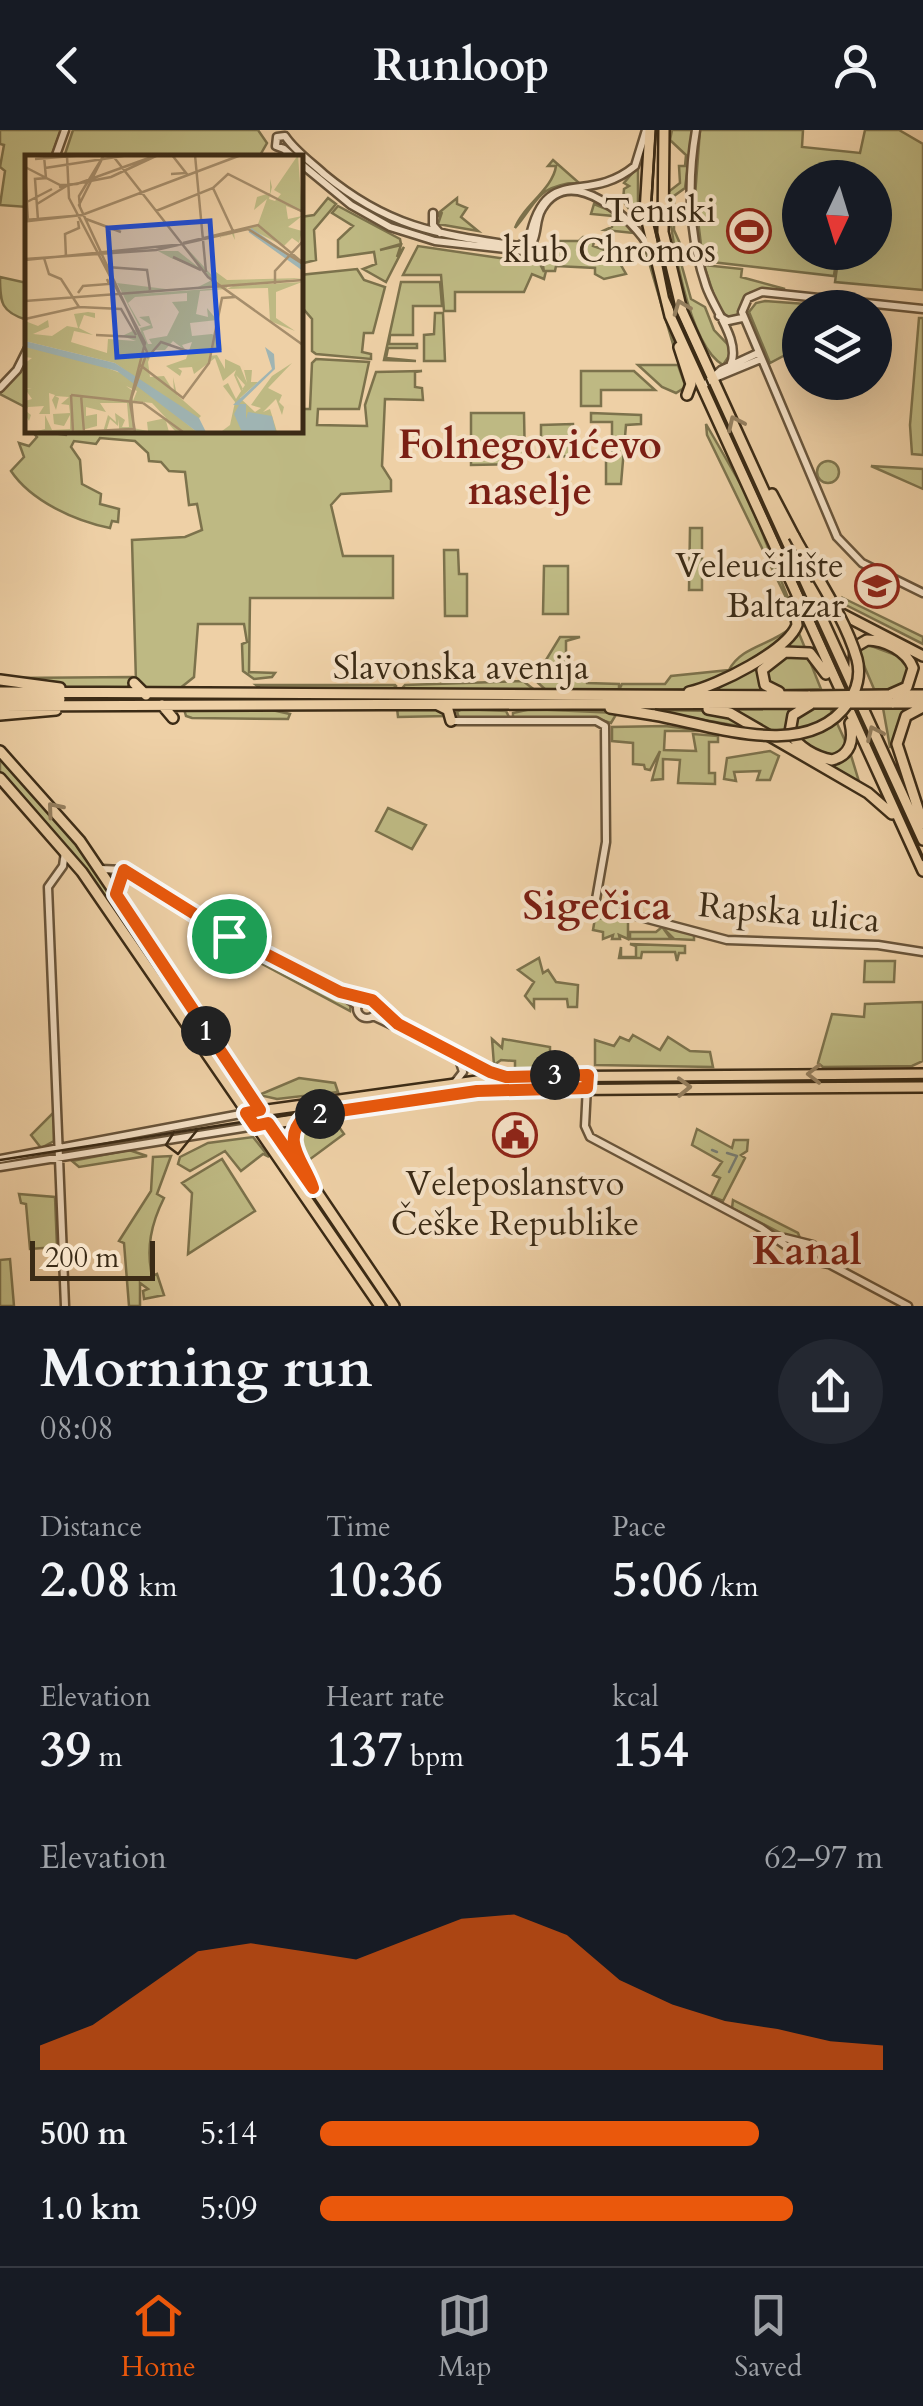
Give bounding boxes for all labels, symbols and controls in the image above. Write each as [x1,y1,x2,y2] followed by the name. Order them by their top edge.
[373,35,550,96] text: Runloop
[40,38,95,93] icon: back
[828,38,883,93] icon: person
[25,155,302,432] inset map
[782,160,892,270] north arrow
[782,160,892,400] map controls
[503,187,716,275] place label: Teniski klub Chromos
[726,208,772,254] sports icon: Teniski klub Chromos
[782,290,892,400] button: layers
[672,300,693,317] one-way arrow
[728,415,748,433] one-way arrow
[398,418,662,519] district label: Folnegovićevo naselje
[675,542,844,630] place label: Veleučilište Baltazar
[854,563,900,609] school or university icon: Veleučilište Baltazar
[333,644,589,692] street label: Slavonska avenija
[866,725,886,743] one-way arrow
[48,803,66,821] one-way arrow
[523,879,672,934] district label: Sigečica
[696,881,882,945] street label: Rapska ulica
[187,894,272,979] pin
[202,909,257,964] icon: arrive
[181,1006,231,1056] pin: 1
[199,1012,213,1050] text: 1
[530,1050,580,1100] pin: 3
[548,1056,562,1094] text: 3
[805,1063,820,1085] one-way arrow
[678,1076,693,1098] one-way arrow
[295,1089,345,1139] pin: 2
[313,1095,327,1133] text: 2
[492,1112,538,1158] public building icon: Veleposlanstvo Češke Republike
[391,1160,639,1248] place label: Veleposlanstvo Češke Republike
[752,1224,862,1279] district label: Kanal
[30,1236,155,1280] scale bar
[45,1239,119,1277] text: 200 m
[40,1332,373,1406] text: Morning run
[778,1339,883,1444] button: share
[40,1407,114,1451] text: 08:08
[40,1508,142,1546] text: Distance
[326,1508,391,1546] text: Time
[612,1508,666,1546] text: Pace
[40,1546,131,1614] text: 2.08
[326,1546,443,1614] text: 10:36
[612,1546,703,1614] text: 5:06
[131,1568,178,1606] text: km
[703,1568,759,1606] text: /km
[40,1678,151,1716] text: Elevation
[326,1678,445,1716] text: Heart rate
[612,1678,659,1716] text: kcal
[40,1716,91,1784] text: 39
[326,1716,403,1784] text: 137
[612,1716,689,1784] text: 154
[91,1738,122,1776] text: m
[403,1738,464,1776] text: bpm
[40,1836,167,1880] text: Elevation
[764,1836,883,1880] text: 62–97 m
[40,2112,127,2156] text: 500 m
[200,2112,257,2156] text: 5:14
[40,2187,140,2231] text: 1.0 km
[200,2187,257,2231] text: 5:09
[121,2288,196,2386] tab: Home
[437,2288,492,2386] tab: Map
[734,2288,802,2386] tab: Saved

